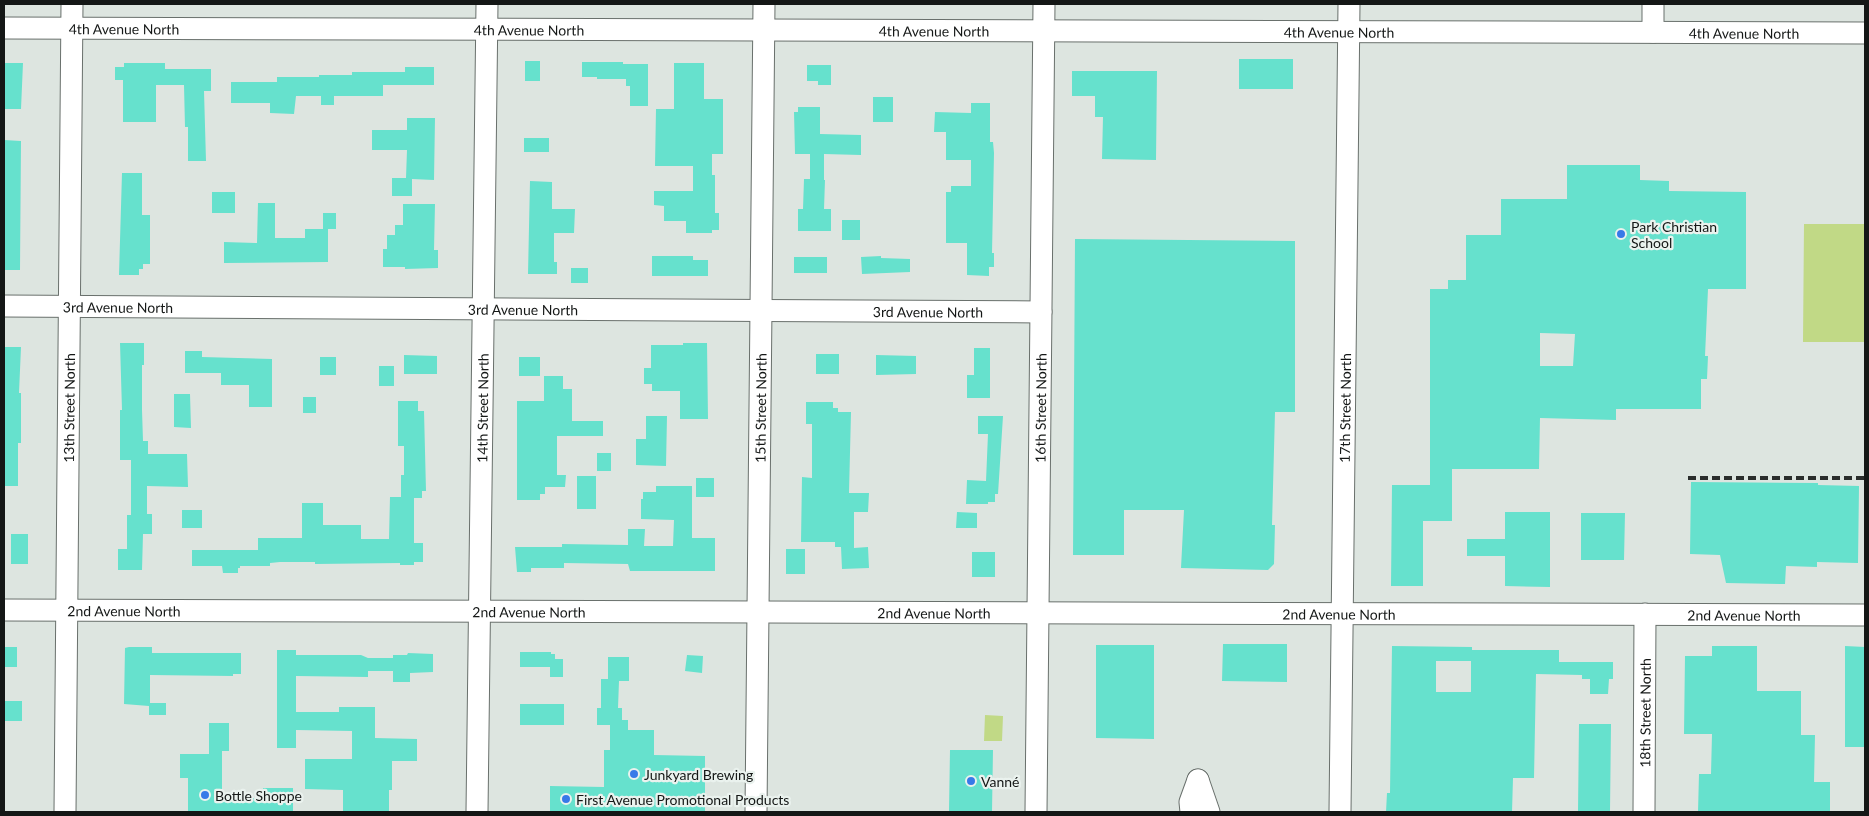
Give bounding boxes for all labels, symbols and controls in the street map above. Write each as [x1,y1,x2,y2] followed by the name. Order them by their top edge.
[69,20,179,37] street label: 4th Avenue North
[474,21,584,38] street label: 4th Avenue North
[879,22,989,39] street label: 4th Avenue North
[1284,23,1394,40] street label: 4th Avenue North
[1689,24,1799,41] street label: 4th Avenue North
[1631,218,1717,251] place label: Park Christian School
[1615,228,1627,240] marker: Park Christian School
[63,298,173,315] street label: 3rd Avenue North
[468,300,578,318] street label: 3rd Avenue North
[873,303,983,320] street label: 3rd Avenue North
[60,353,77,463] street label: 13th Street North
[473,353,491,463] street label: 14th Street North
[751,353,769,463] street label: 15th Street North
[1031,353,1049,463] street label: 16th Street North
[1335,353,1354,463] street label: 17th Street North
[67,602,181,619] street label: 2nd Avenue North
[472,603,586,620] street label: 2nd Avenue North
[877,604,991,621] street label: 2nd Avenue North
[1282,605,1396,622] street label: 2nd Avenue North
[1687,606,1801,623] street label: 2nd Avenue North
[1636,658,1653,768] street label: 18th Street North
[644,766,753,783] place label: Junkyard Brewing
[628,768,640,780] marker: Junkyard Brewing
[981,773,1019,790] place label: Vanné
[965,775,977,787] marker: Vanné
[215,787,302,804] place label: Bottle Shoppe
[199,789,211,801] marker: Bottle Shoppe
[576,791,789,808] place label: First Avenue Promotional Products
[560,793,572,805] marker: First Avenue Promotional Products

